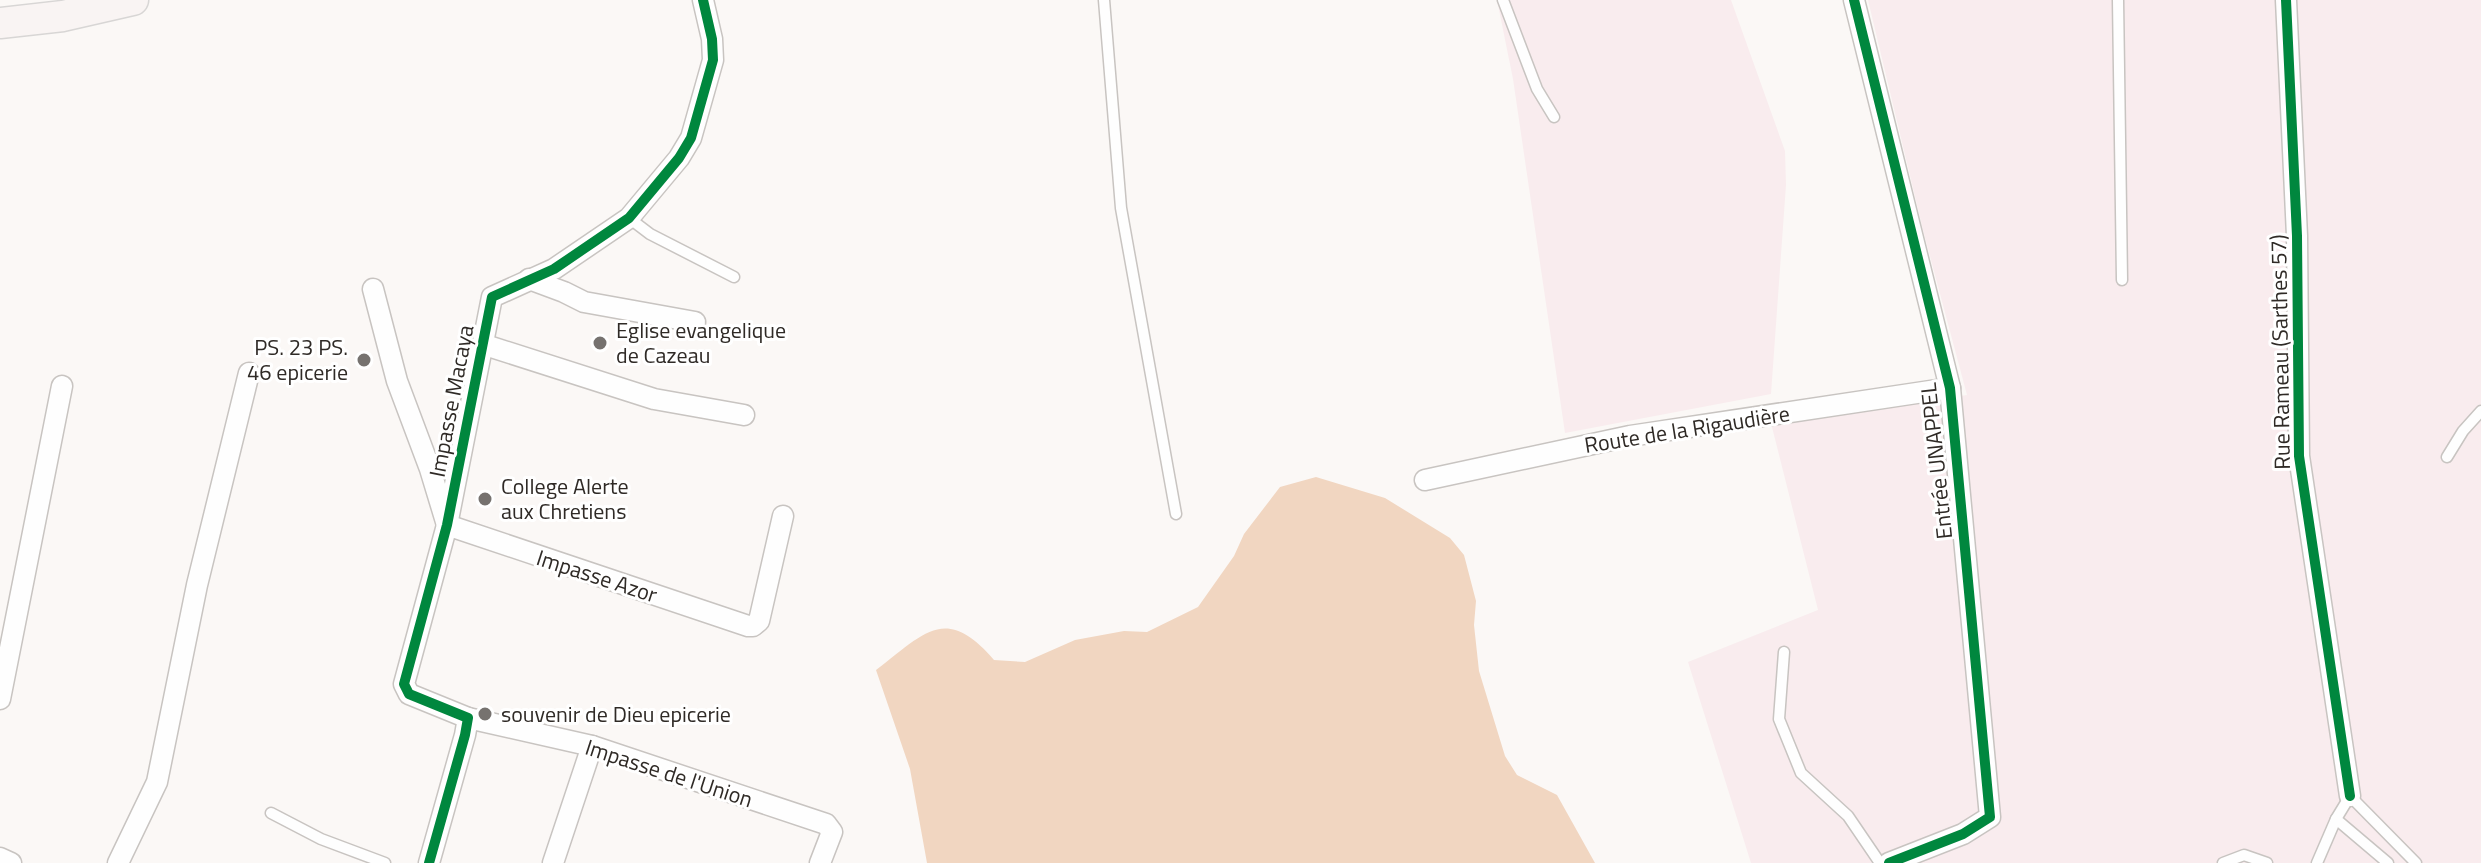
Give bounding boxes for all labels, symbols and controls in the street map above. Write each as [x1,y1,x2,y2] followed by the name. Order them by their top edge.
[2261,234,2299,470] street label: Rue Rameau (Sarthes 57)
[616,313,786,372] place label: Eglise evangelique de Cazeau
[420,322,482,480] street label: Impasse Macaya
[247,330,348,389] place label: PS. 23 PS. 46 epicerie
[591,334,609,352] marker: Eglise evangelique de Cazeau
[355,351,373,369] marker: PS. 23 PS. 46 epicerie
[1911,381,1961,541] street label: Entrée UNAPPEL
[1582,396,1792,462] street label: Route de la Rigaudière
[501,469,629,528] place label: College Alerte aux Chretiens
[476,490,494,508] marker: College Alerte aux Chretiens
[532,540,662,612] street label: Impasse Azor
[501,697,731,731] place label: souvenir de Dieu epicerie
[476,705,494,723] marker: souvenir de Dieu epicerie
[581,730,757,816] street label: Impasse de l'Union

